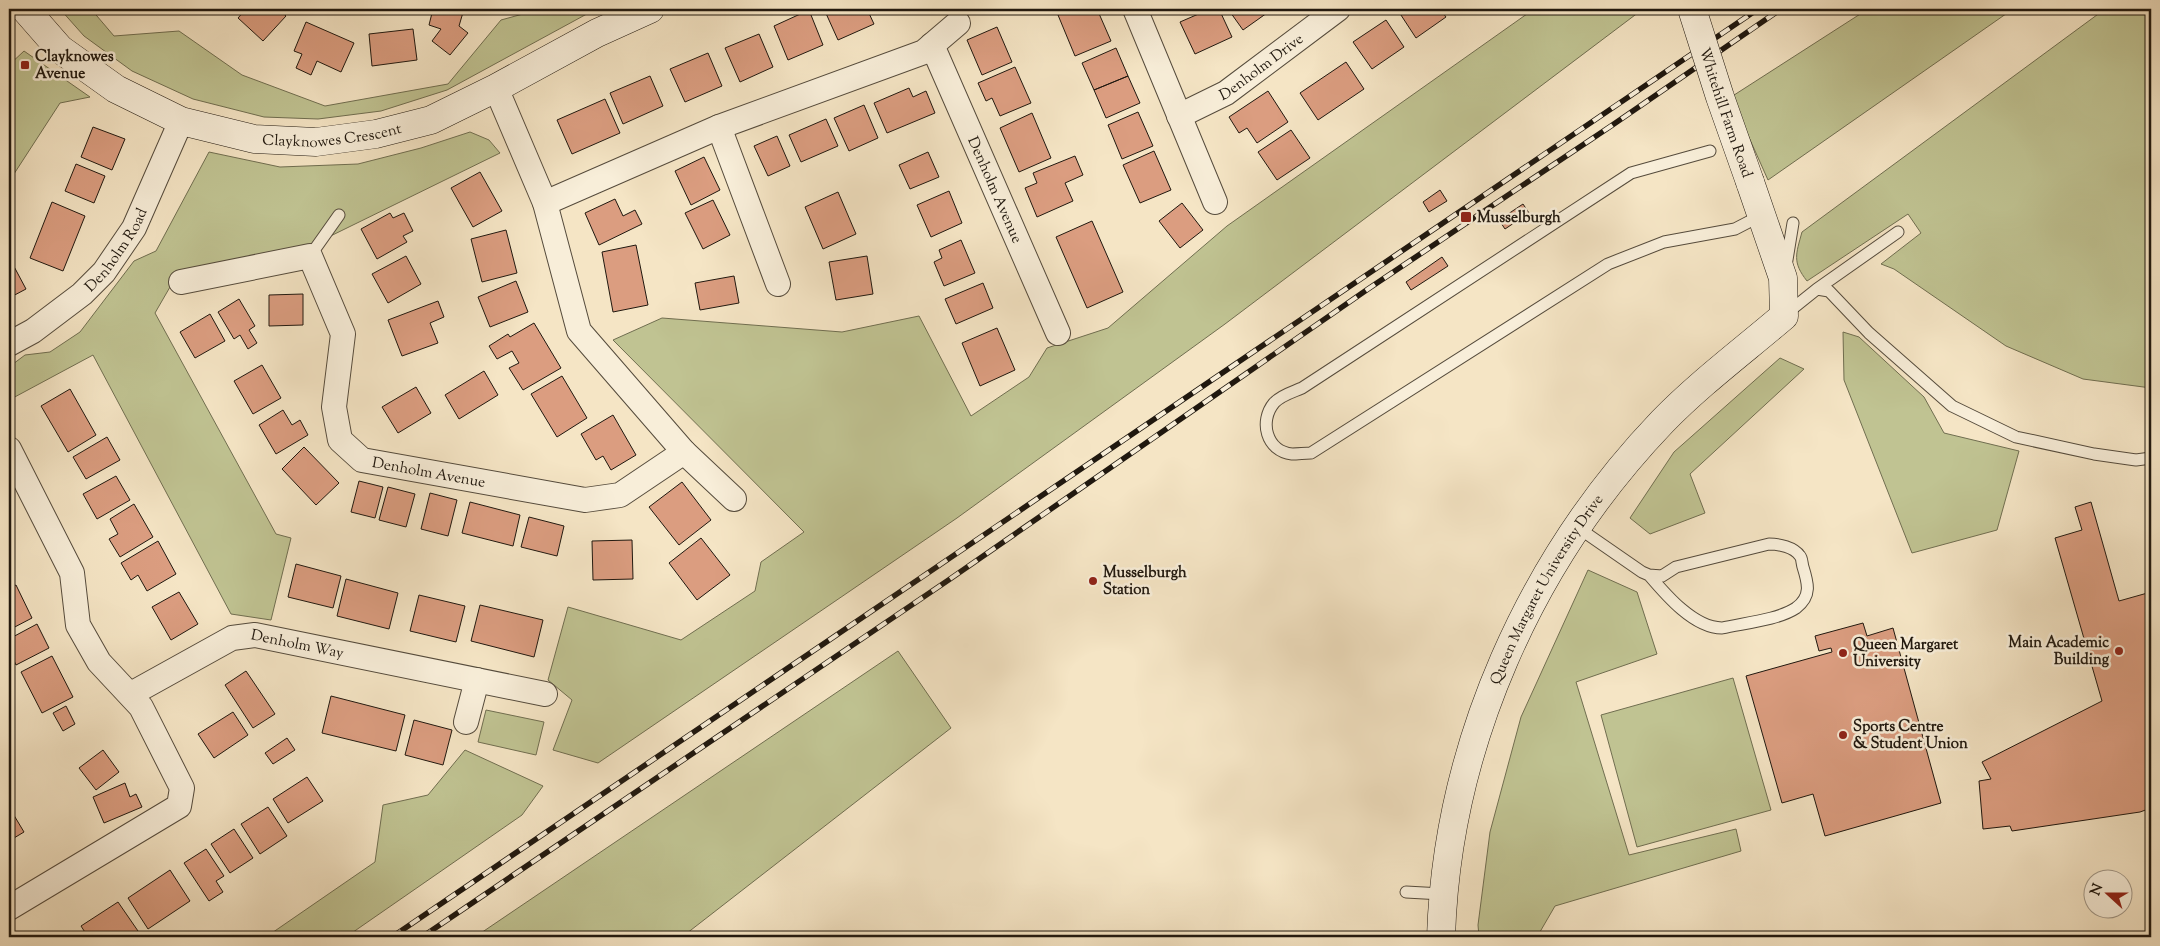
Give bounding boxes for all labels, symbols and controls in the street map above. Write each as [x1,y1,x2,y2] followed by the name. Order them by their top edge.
[1216,29,1308,107] street label: Denholm Drive
[1693,45,1757,181] street label: Whitehill Farm Road
[35,47,114,85] place label: Clayknowes Avenue
[19,59,31,71] marker: Clayknowes Avenue
[262,119,404,154] street label: Clayknowes Crescent
[961,134,1027,247] street label: Denholm Avenue
[81,205,154,297] street label: Denholm Road
[1477,208,1561,229] place label: Musselburgh
[1459,210,1473,224] marker: Musselburgh
[370,453,487,494] street label: Denholm Avenue
[1486,491,1609,688] street label: Queen Margaret University Drive
[1103,563,1187,601] place label: Musselburgh Station
[1087,575,1099,587] marker: Musselburgh Station
[249,625,346,665] street label: Denholm Way
[2008,633,2110,671] place label: Main Academic Building
[1853,635,1959,673] place label: Queen Margaret University
[2113,645,2125,657] marker: Main Academic Building
[1837,647,1849,659] marker: Queen Margaret University
[1853,717,1968,755] place label: Sports Centre & Student Union
[1837,729,1849,741] marker: Sports Centre & Student Union
[2082,868,2132,918] north arrow
[2086,881,2109,899] text: N

